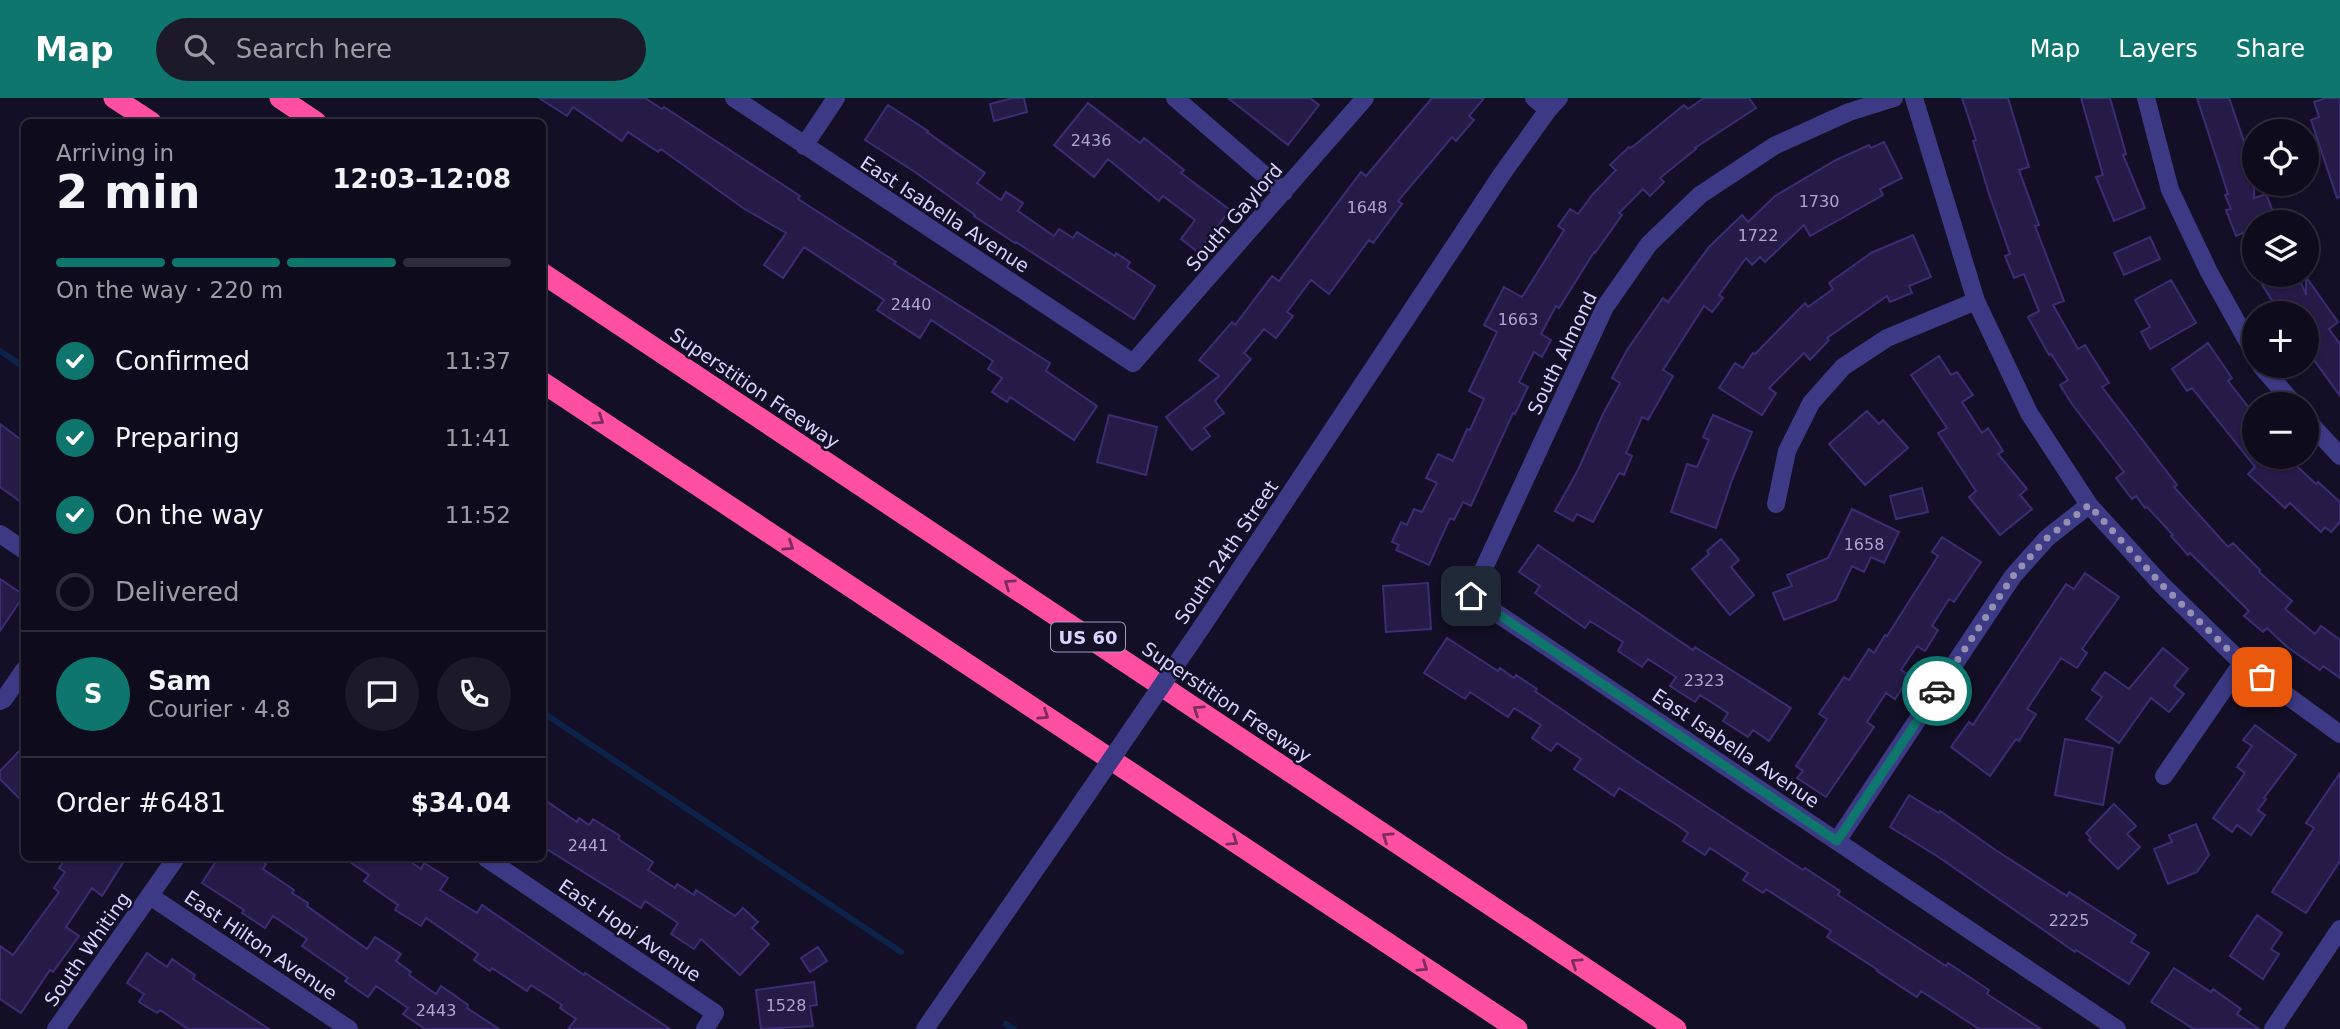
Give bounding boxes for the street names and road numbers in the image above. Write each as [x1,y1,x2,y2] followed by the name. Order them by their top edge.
[856,151,1034,277] street label: East Isabella Avenue
[1181,159,1287,275] street label: South Gaylord
[1523,288,1601,418] street label: South Almond
[666,323,844,453] street label: Superstition Freeway
[1170,476,1282,628] street label: South 24th Street
[1051,622,1125,652] road number: US 60
[1138,637,1316,767] street label: Superstition Freeway
[1648,684,1824,812] street label: East Isabella Avenue
[555,874,705,986] street label: East Hopi Avenue
[180,886,342,1004] street label: East Hilton Avenue
[40,888,134,1010] street label: South Whiting

